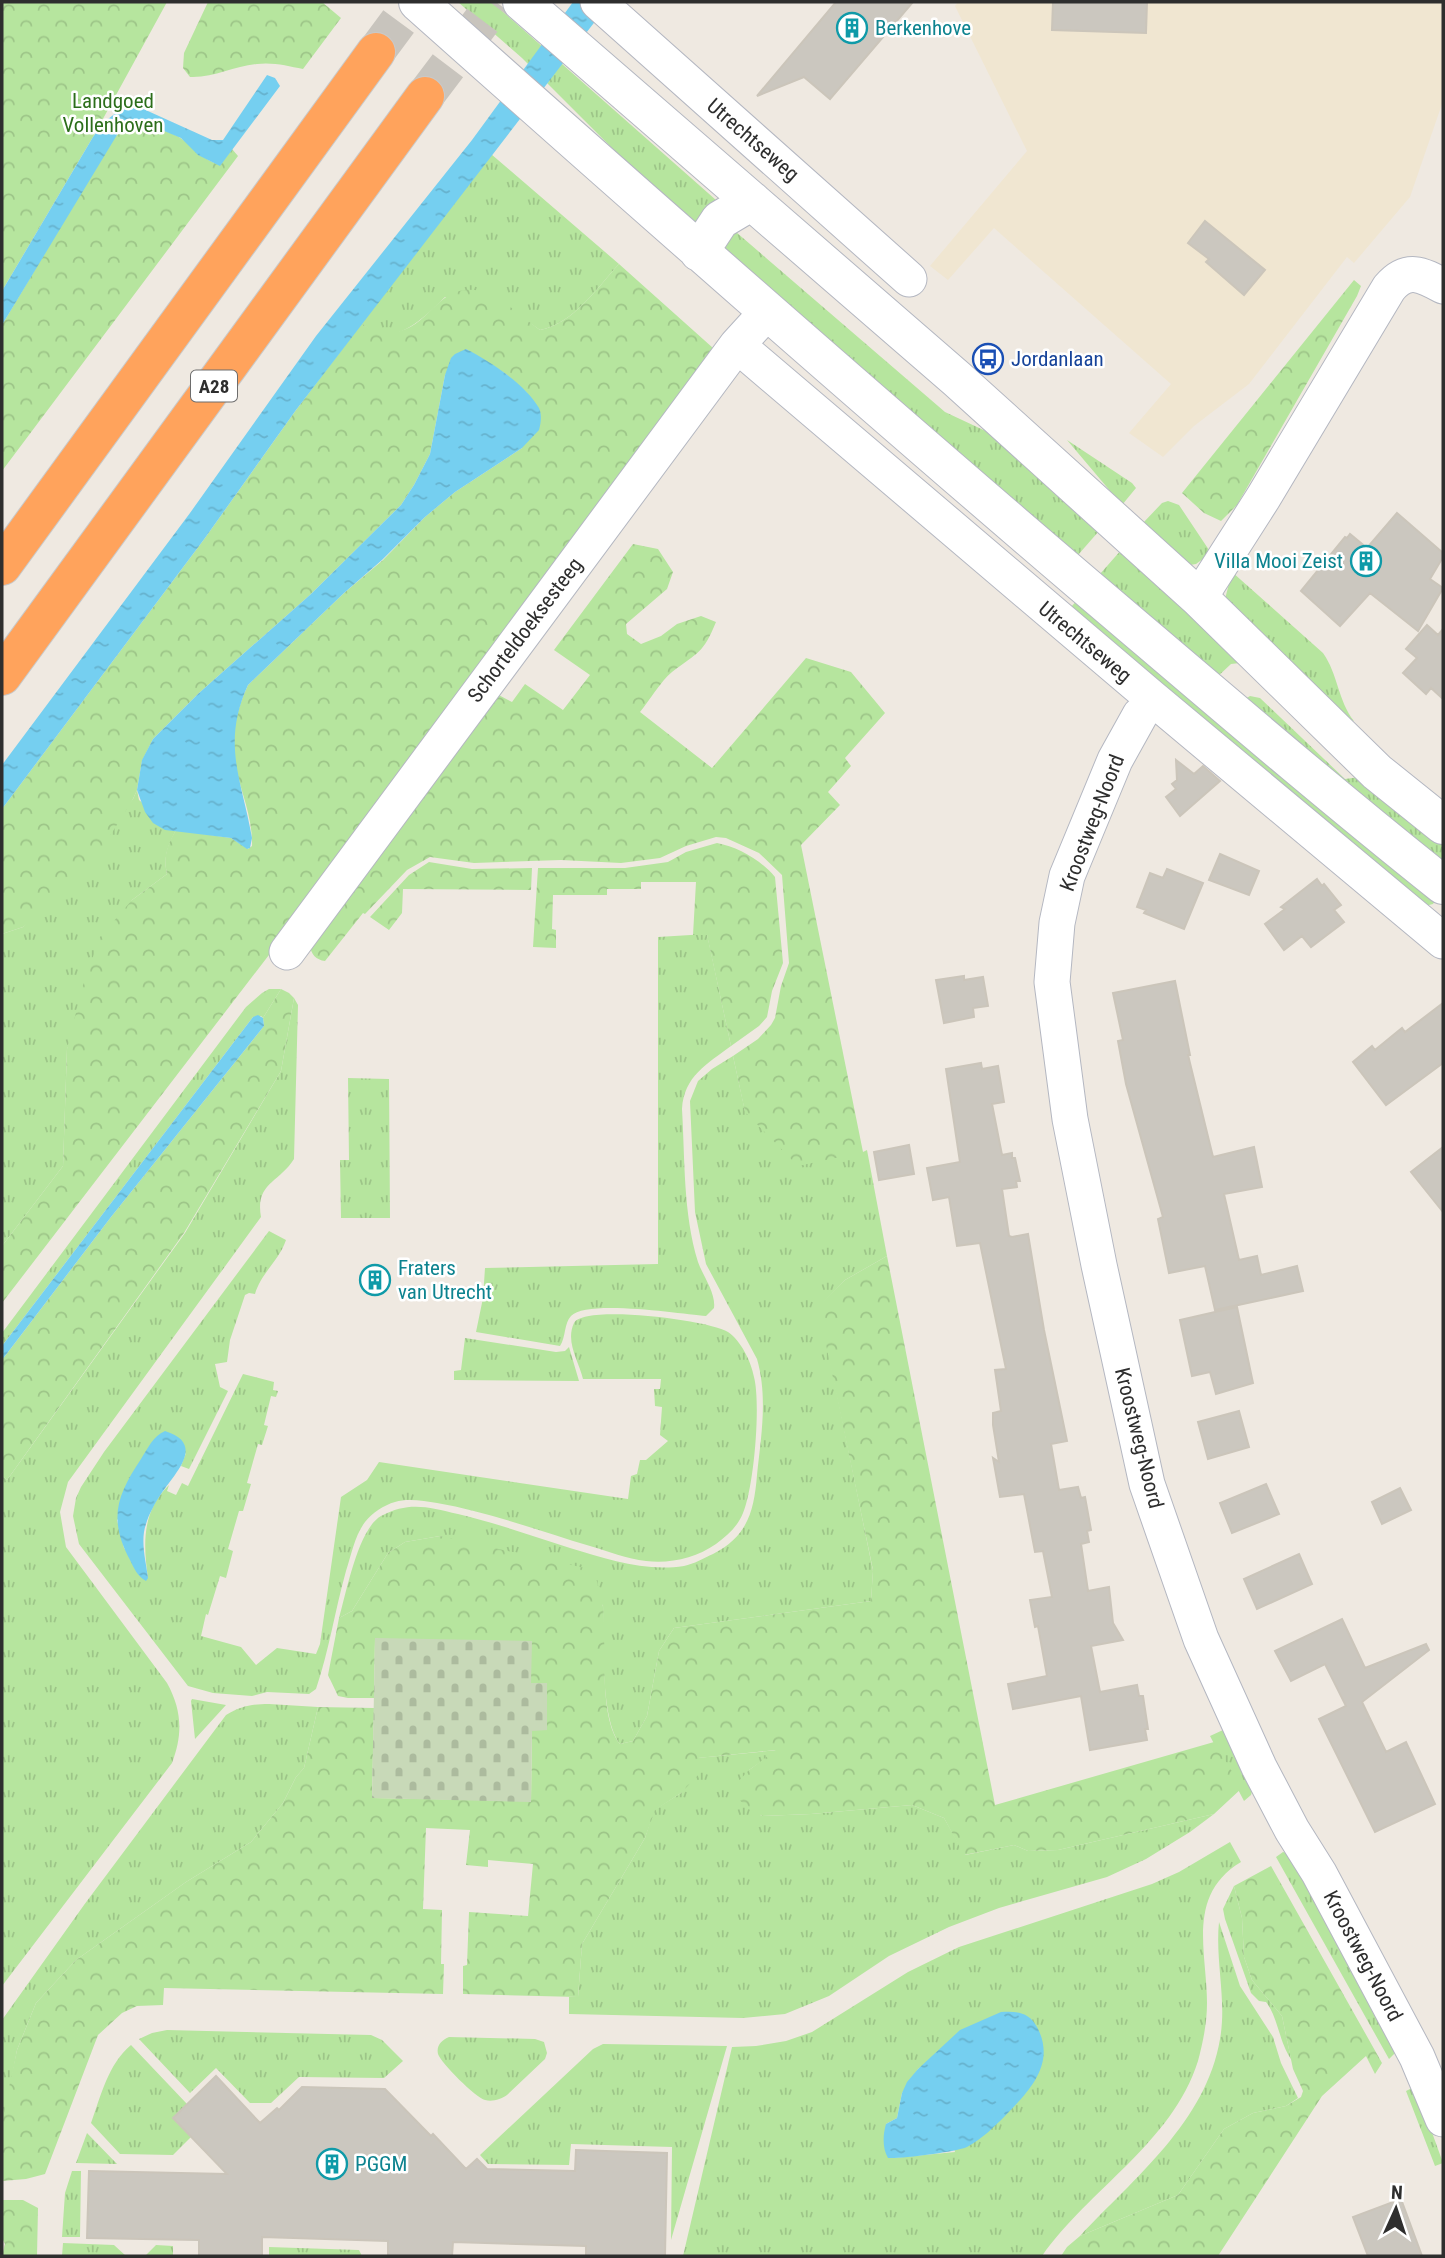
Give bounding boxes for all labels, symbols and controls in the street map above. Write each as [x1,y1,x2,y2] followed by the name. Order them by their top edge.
[835,11,869,45] building icon: Berkenhove
[875,16,971,40] place label: Berkenhove
[63,89,163,137] park label: Landgoed Vollenhoven
[702,94,804,186] street label: Utrechtseweg
[971,342,1005,376] bus stop icon: Jordanlaan
[1011,347,1104,371] place label: Jordanlaan
[191,370,237,402] road number: A28
[1349,544,1383,578] building icon: Villa Mooi Zeist
[1214,549,1343,573] place label: Villa Mooi Zeist
[463,553,587,707] street label: Schorteldoeksesteeg
[1034,596,1136,688] street label: Utrechtseweg
[1055,751,1129,895] street label: Kroostweg-Noord
[398,1256,492,1304] place label: Fraters van Utrecht
[358,1263,392,1297] building icon: Fraters van Utrecht
[1110,1365,1168,1511] street label: Kroostweg-Noord
[1319,1887,1407,2025] street label: Kroostweg-Noord
[315,2147,349,2181] building icon: PGGM
[355,2152,407,2176] place label: PGGM
[1361,2174,1431,2244] north arrow
[1390,2181,1403,2204] text: N

